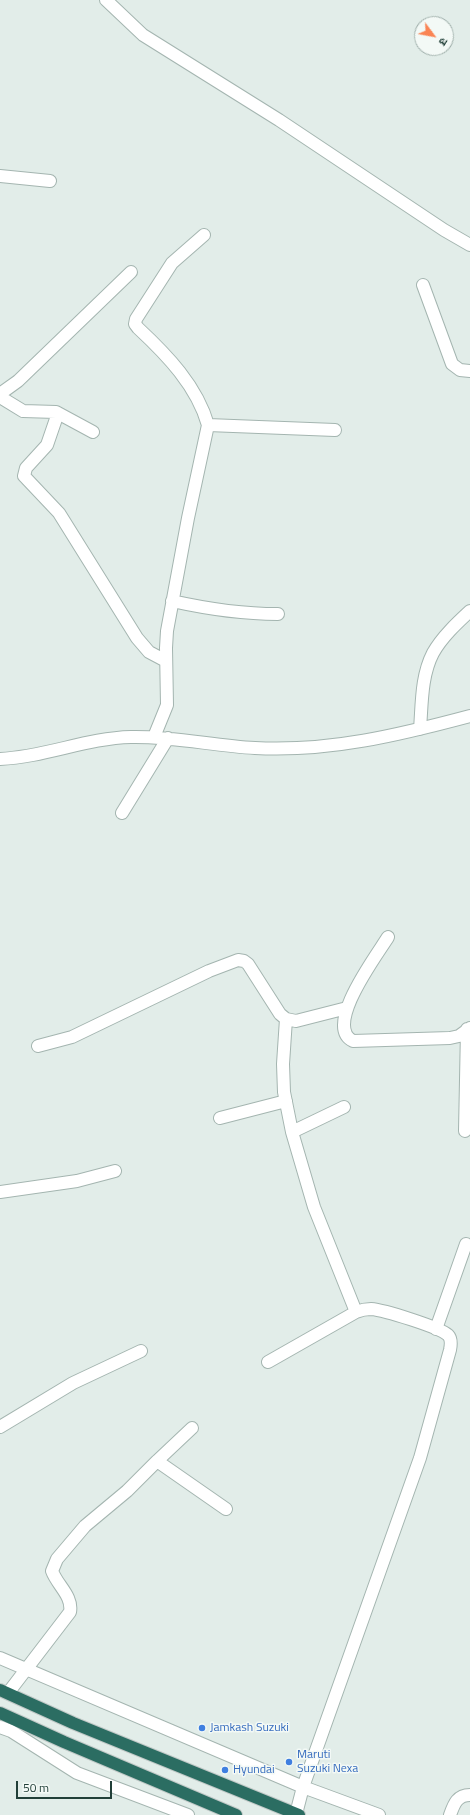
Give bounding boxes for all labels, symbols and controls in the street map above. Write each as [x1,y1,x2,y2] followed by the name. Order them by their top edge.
[414,16,454,56] north arrow
[435,35,452,49] text: उ
[210,1721,289,1735] place label: Jamkash Suzuki
[197,1723,207,1733] marker: Jamkash Suzuki
[297,1748,358,1776] place label: Maruti Suzuki Nexa
[284,1757,294,1767] marker: Maruti Suzuki Nexa
[233,1763,275,1777] place label: Hyundai
[220,1765,230,1775] marker: Hyundai
[18,1773,114,1799] scale bar
[23,1778,49,1797] text: 50 m

